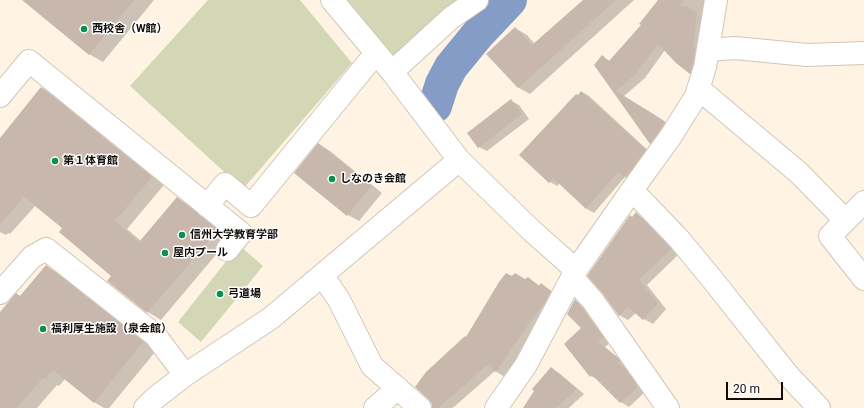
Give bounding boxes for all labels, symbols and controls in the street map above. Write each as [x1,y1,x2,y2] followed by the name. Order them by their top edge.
[92,22,168,36] place label: 西校舎（W館）
[79,24,89,34] marker: 西校舎（W館）
[63,154,118,168] place label: 第１体育館
[50,156,60,166] marker: 第１体育館
[340,172,406,186] place label: しなのき会館
[327,174,337,184] marker: しなのき会館
[190,228,278,242] place label: 信州大学教育学部
[177,230,187,240] marker: 信州大学教育学部
[173,246,228,260] place label: 屋内プール
[160,248,170,258] marker: 屋内プール
[228,287,261,301] place label: 弓道場
[215,289,225,299] marker: 弓道場
[51,322,172,336] place label: 福利厚生施設（泉会館）
[38,324,48,334] marker: 福利厚生施設（泉会館）
[728,374,785,400] scale bar
[733,382,760,396] text: 20 m

